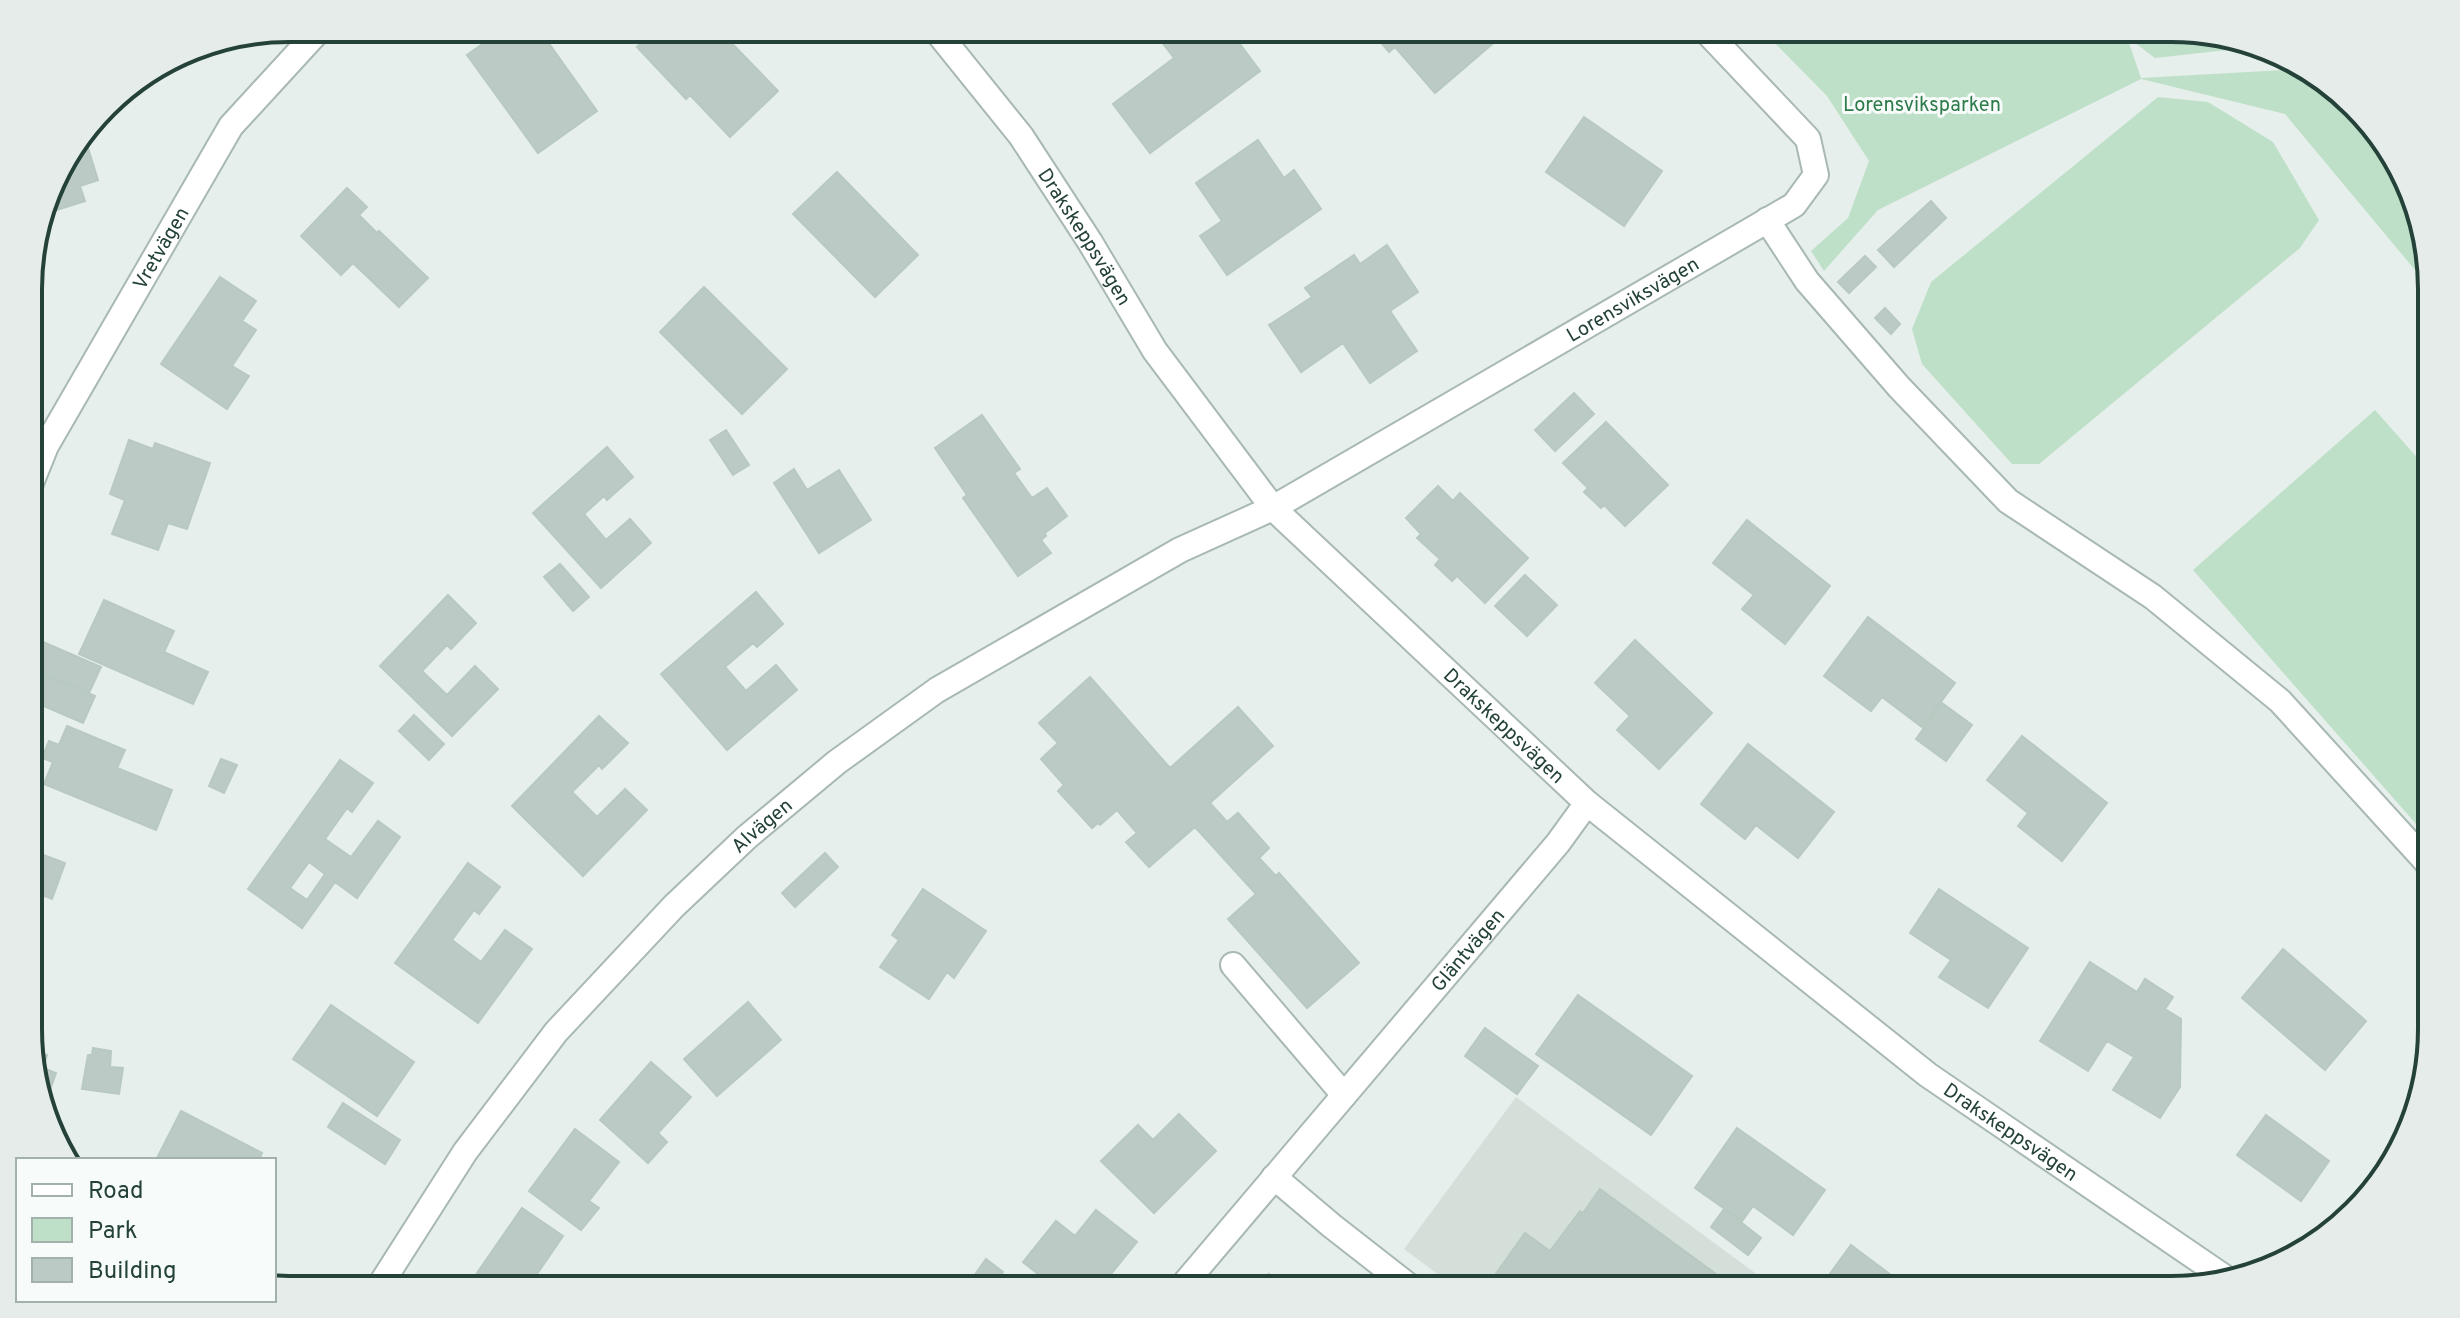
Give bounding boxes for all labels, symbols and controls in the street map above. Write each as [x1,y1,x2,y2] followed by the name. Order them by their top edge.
[1843,93,2001,119] park label: Lorensviksparken
[1031,164,1136,311] street label: Drakskeppsvägen
[128,203,196,295] street label: Vretvägen
[1562,252,1704,349] street label: Lorensviksvägen
[1437,664,1569,790] street label: Drakskeppsvägen
[727,793,799,860] street label: Alvägen
[1426,904,1512,998] street label: Gläntvägen
[1938,1078,2082,1188] street label: Drakskeppsvägen
[16,1158,276,1302] legend
[88,1177,144,1207] text: Road
[88,1217,138,1247] text: Park
[88,1257,177,1287] text: Building

